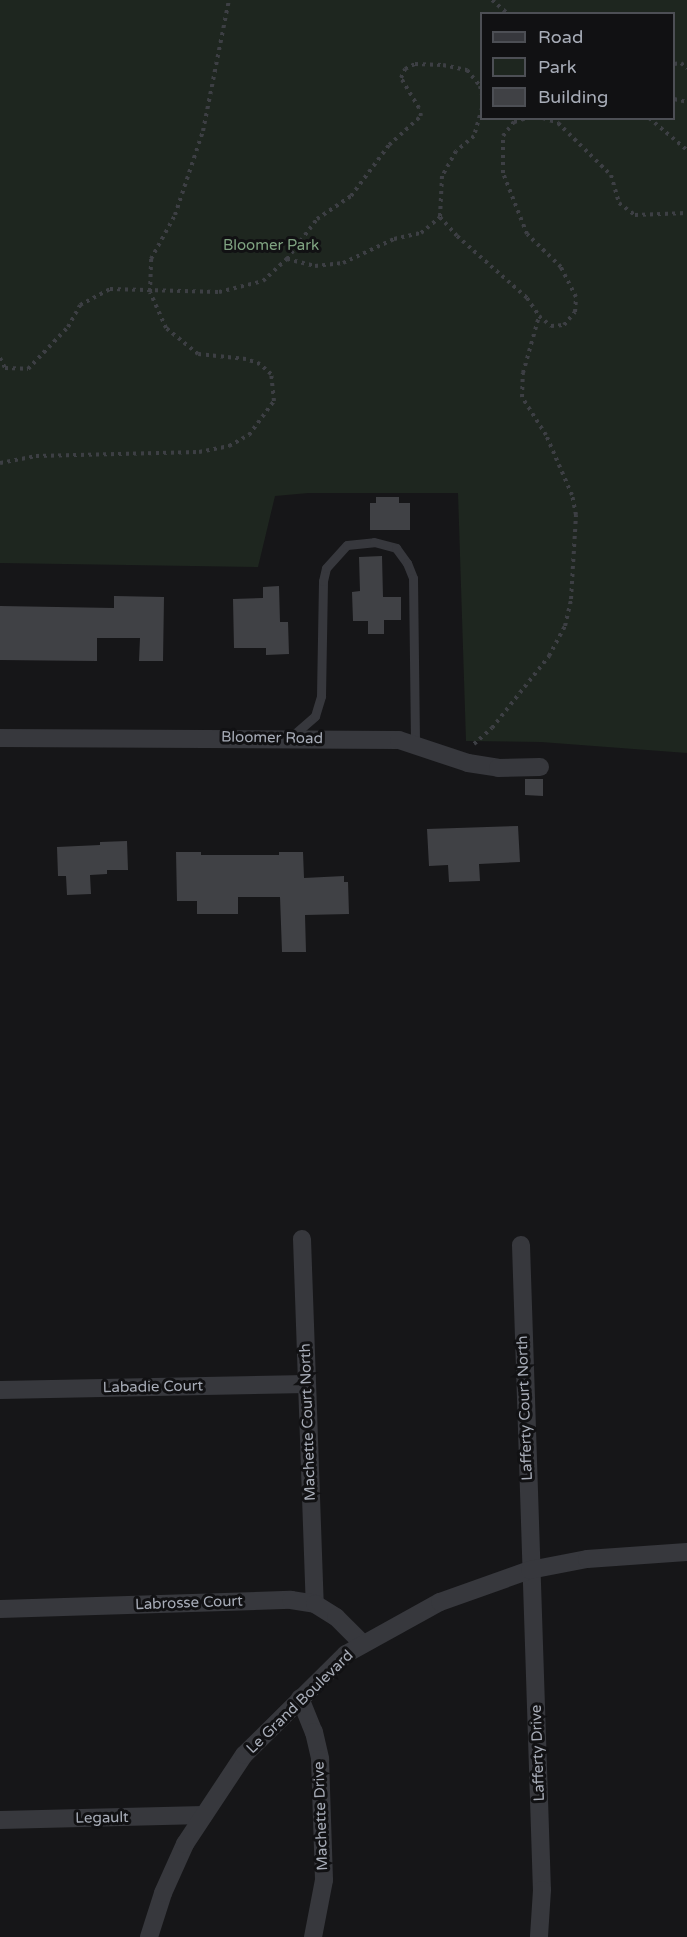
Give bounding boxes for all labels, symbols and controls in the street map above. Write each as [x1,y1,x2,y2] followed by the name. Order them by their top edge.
[480,12,675,120] legend
[538,26,583,48] text: Road
[538,56,576,78] text: Park
[538,86,608,108] text: Building
[223,237,319,255] park label: Bloomer Park
[221,728,323,748] street label: Bloomer Road
[513,1335,537,1481] street label: Lafferty Court North
[296,1343,320,1501] street label: Machette Court North
[103,1377,203,1397] street label: Labadie Court
[135,1592,243,1614] street label: Labrosse Court
[243,1647,357,1757] street label: Le Grand Boulevard
[527,1704,549,1802] street label: Lafferty Drive
[310,1761,332,1871] street label: Machette Drive
[75,1809,129,1827] street label: Legault

